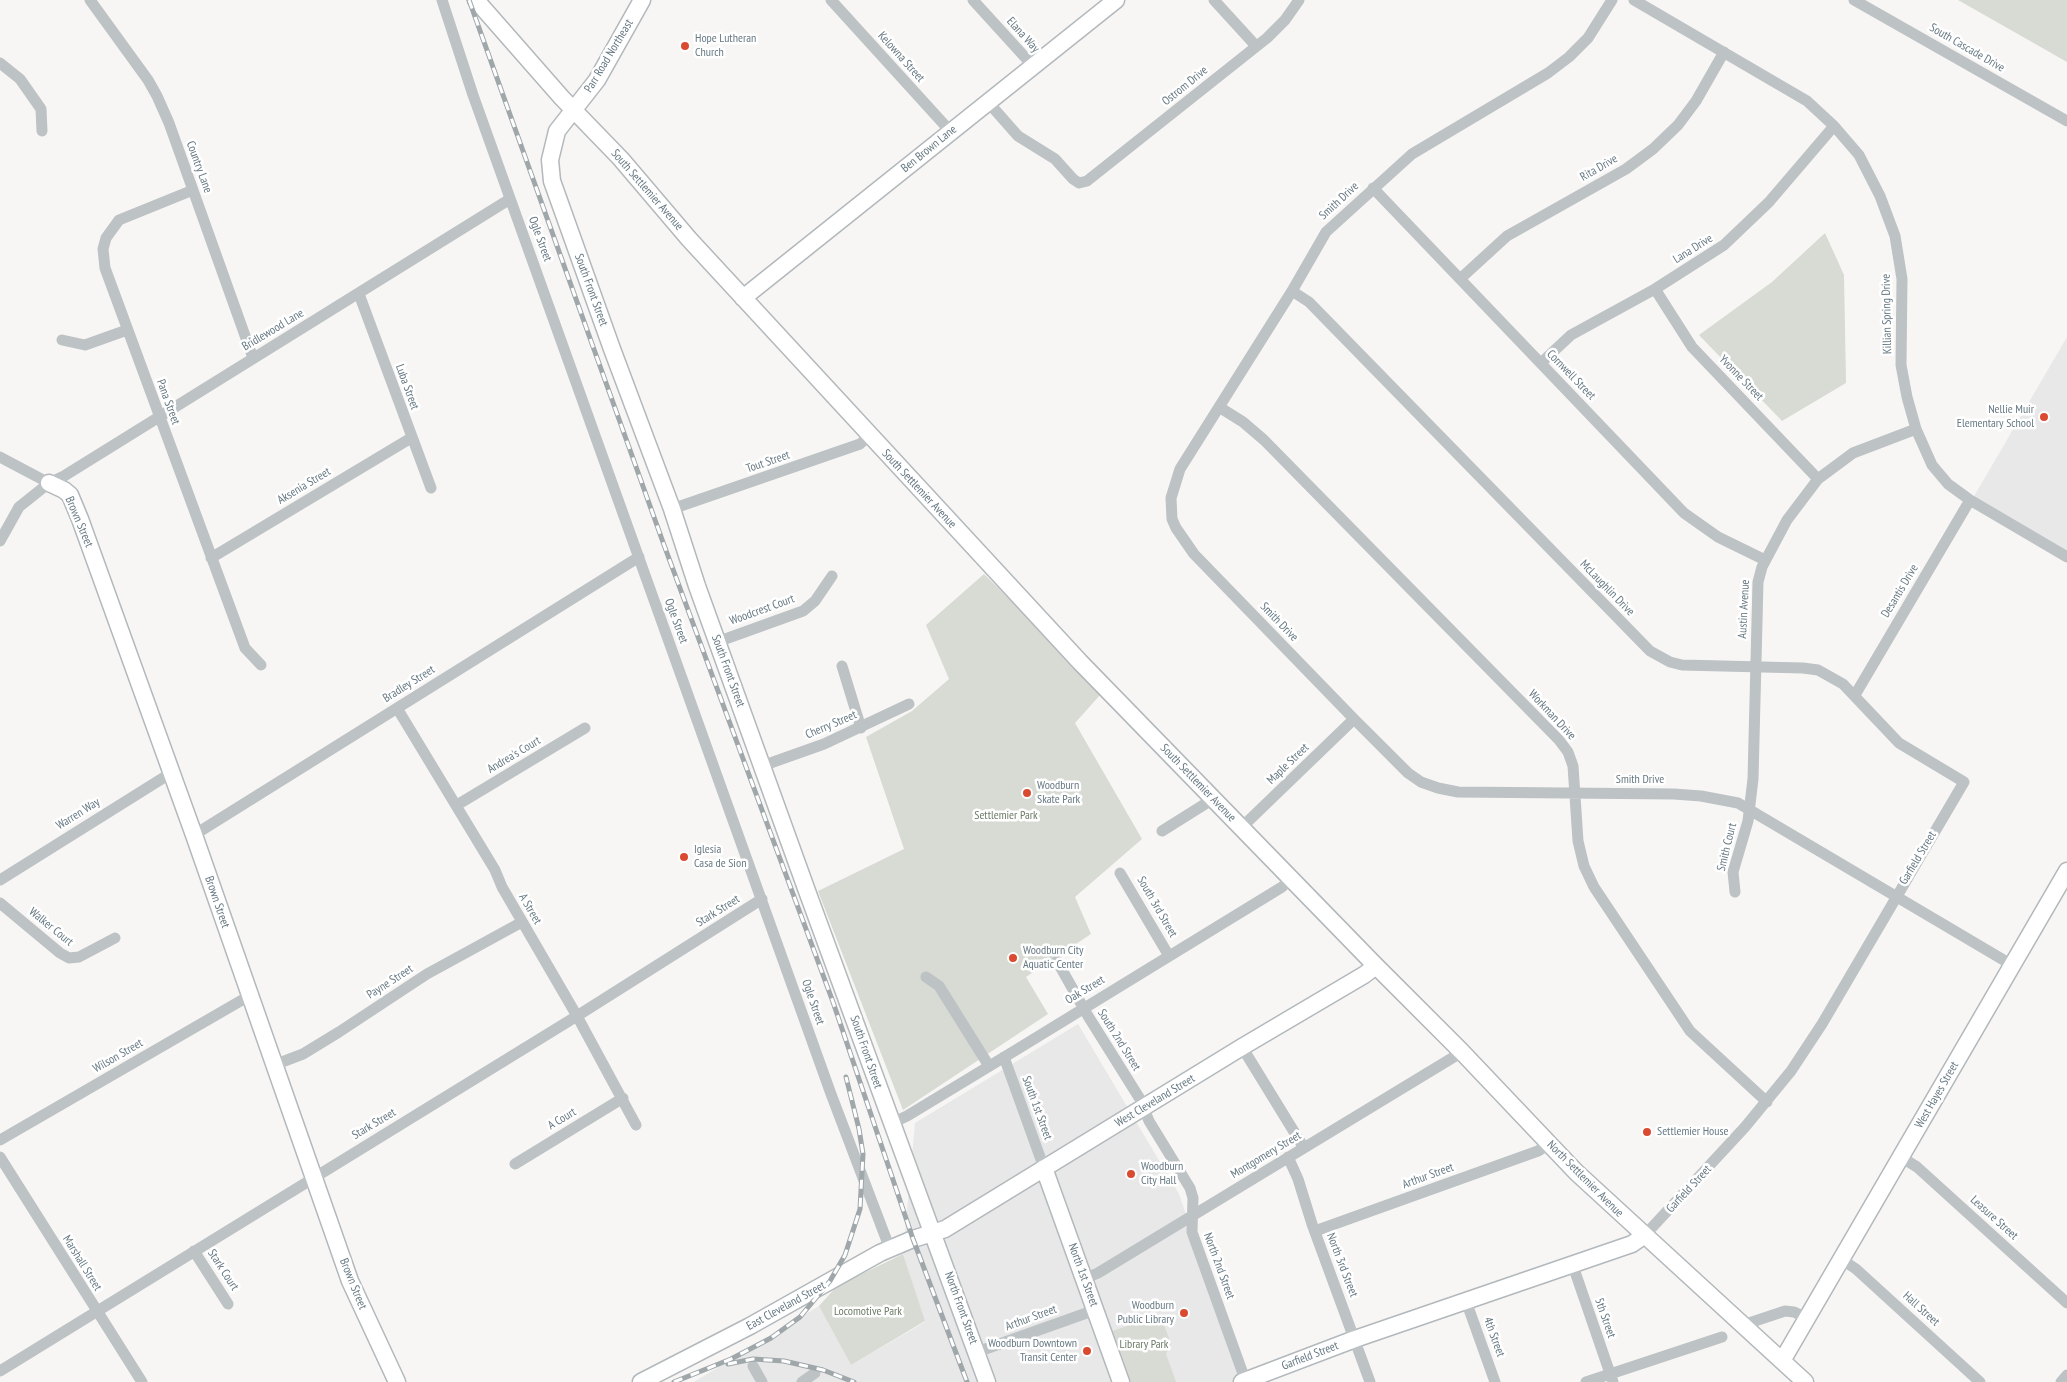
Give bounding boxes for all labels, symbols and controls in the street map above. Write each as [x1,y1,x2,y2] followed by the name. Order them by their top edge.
[1003,14,1043,56] street label: Elana Way
[581,17,637,95] street label: Parr Road Northeast
[1927,21,2007,75] street label: South Cascade Drive
[875,29,927,85] street label: Kelowna Street
[695,32,756,60] place label: Hope Lutheran Church
[679,40,691,52] marker: Hope Lutheran Church
[1159,63,1211,109] street label: Ostrom Drive
[898,122,960,176] street label: Ben Brown Lane
[183,139,215,195] street label: Country Lane
[608,147,686,233] street label: South Settlemier Avenue
[1578,152,1620,184] street label: Rita Drive
[1316,179,1362,223] street label: Smith Drive
[525,214,555,264] street label: Ogle Street
[1671,231,1715,267] street label: Lana Drive
[571,252,611,328] street label: South Front Street
[1879,274,1895,354] street label: Killian Spring Drive
[240,306,306,354] street label: Bridlewood Lane
[1544,347,1598,403] street label: Cornwell Street
[1716,352,1766,404] street label: Yvonne Street
[392,362,422,412] street label: Luba Street
[153,377,183,427] street label: Pana Street
[1957,403,2034,431] place label: Nellie Muir Elementary School
[2038,411,2050,423] marker: Nellie Muir Elementary School
[879,447,959,531] street label: South Settlemier Avenue
[744,448,792,476] street label: Tout Street
[275,465,333,507] street label: Aksenia Street
[62,494,96,550] street label: Brown Street
[1577,557,1637,619] street label: McLaughlin Drive
[1878,562,1922,620] street label: Desantis Drive
[1735,579,1753,639] street label: Austin Avenue
[728,592,796,628] street label: Woodcrest Court
[661,596,691,646] street label: Ogle Street
[1257,600,1301,644] street label: Smith Drive
[708,633,748,709] street label: South Front Street
[380,662,438,706] street label: Bradley Street
[1525,687,1579,743] street label: Workman Drive
[803,708,859,742] street label: Cherry Street
[485,733,543,777] street label: Andrea's Court
[1264,740,1312,788] street label: Maple Street
[1157,741,1239,825] street label: South Settlemier Avenue
[1616,773,1664,787] street label: Smith Drive
[1037,779,1080,807] place label: Woodburn Skate Park
[1021,787,1033,799] marker: Woodburn Skate Park
[54,795,102,833] street label: Warren Way
[974,809,1038,823] park label: Settlemier Park
[1714,821,1740,873] street label: Smith Court
[1896,829,1940,887] street label: Garfield Street
[694,843,746,871] place label: Iglesia Casa de Sion
[678,851,690,863] marker: Iglesia Casa de Sion
[201,874,233,930] street label: Brown Street
[1134,874,1180,940] street label: South 3rd Street
[515,891,545,927] street label: A Street
[694,892,742,930] street label: Stark Street
[26,905,76,949] street label: Walker Court
[1023,944,1084,972] place label: Woodburn City Aquatic Center
[1007,952,1019,964] marker: Woodburn City Aquatic Center
[364,962,416,1002] street label: Payne Street
[1063,973,1107,1007] street label: Oak Street
[799,977,827,1027] street label: Ogle Street
[1094,1007,1144,1073] street label: South 2nd Street
[847,1014,885,1090] street label: South Front Street
[90,1036,146,1076] street label: Wilson Street
[1912,1059,1962,1131] street label: West Hayes Street
[1112,1072,1198,1130] street label: West Cleveland Street
[1019,1074,1055,1142] street label: South 1st Street
[349,1105,399,1143] street label: Stark Street
[545,1105,579,1133] street label: A Court
[1657,1125,1728,1139] place label: Settlemier House
[1641,1126,1653,1138] marker: Settlemier House
[1228,1128,1304,1182] street label: Montgomery Street
[1544,1138,1626,1220] street label: North Settlemier Avenue
[1141,1160,1183,1188] place label: Woodburn City Hall
[1400,1160,1456,1192] street label: Arthur Street
[1663,1162,1715,1216] street label: Garfield Street
[1125,1168,1137,1180] marker: Woodburn City Hall
[1967,1193,2021,1243] street label: Leasure Street
[1200,1231,1238,1301] street label: North 2nd Street
[1323,1231,1361,1299] street label: North 3rd Street
[59,1233,105,1293] street label: Marshall Street
[1065,1241,1101,1309] street label: North 1st Street
[204,1247,242,1293] street label: Stark Court
[336,1256,370,1312] street label: Brown Street
[941,1270,981,1346] street label: North Front Street
[744,1278,828,1334] street label: East Cleveland Street
[1900,1289,1942,1329] street label: Hall Street
[1591,1296,1619,1340] street label: 5th Street
[1118,1299,1174,1327] place label: Woodburn Public Library
[1003,1302,1059,1334] street label: Arthur Street
[834,1305,902,1319] park label: Locomotive Park
[1178,1307,1190,1319] marker: Woodburn Public Library
[1480,1315,1508,1359] street label: 4th Street
[988,1337,1077,1365] place label: Woodburn Downtown Transit Center
[1119,1338,1169,1352] park label: Library Park
[1280,1339,1340,1373] street label: Garfield Street
[1081,1345,1093,1357] marker: Woodburn Downtown Transit Center

